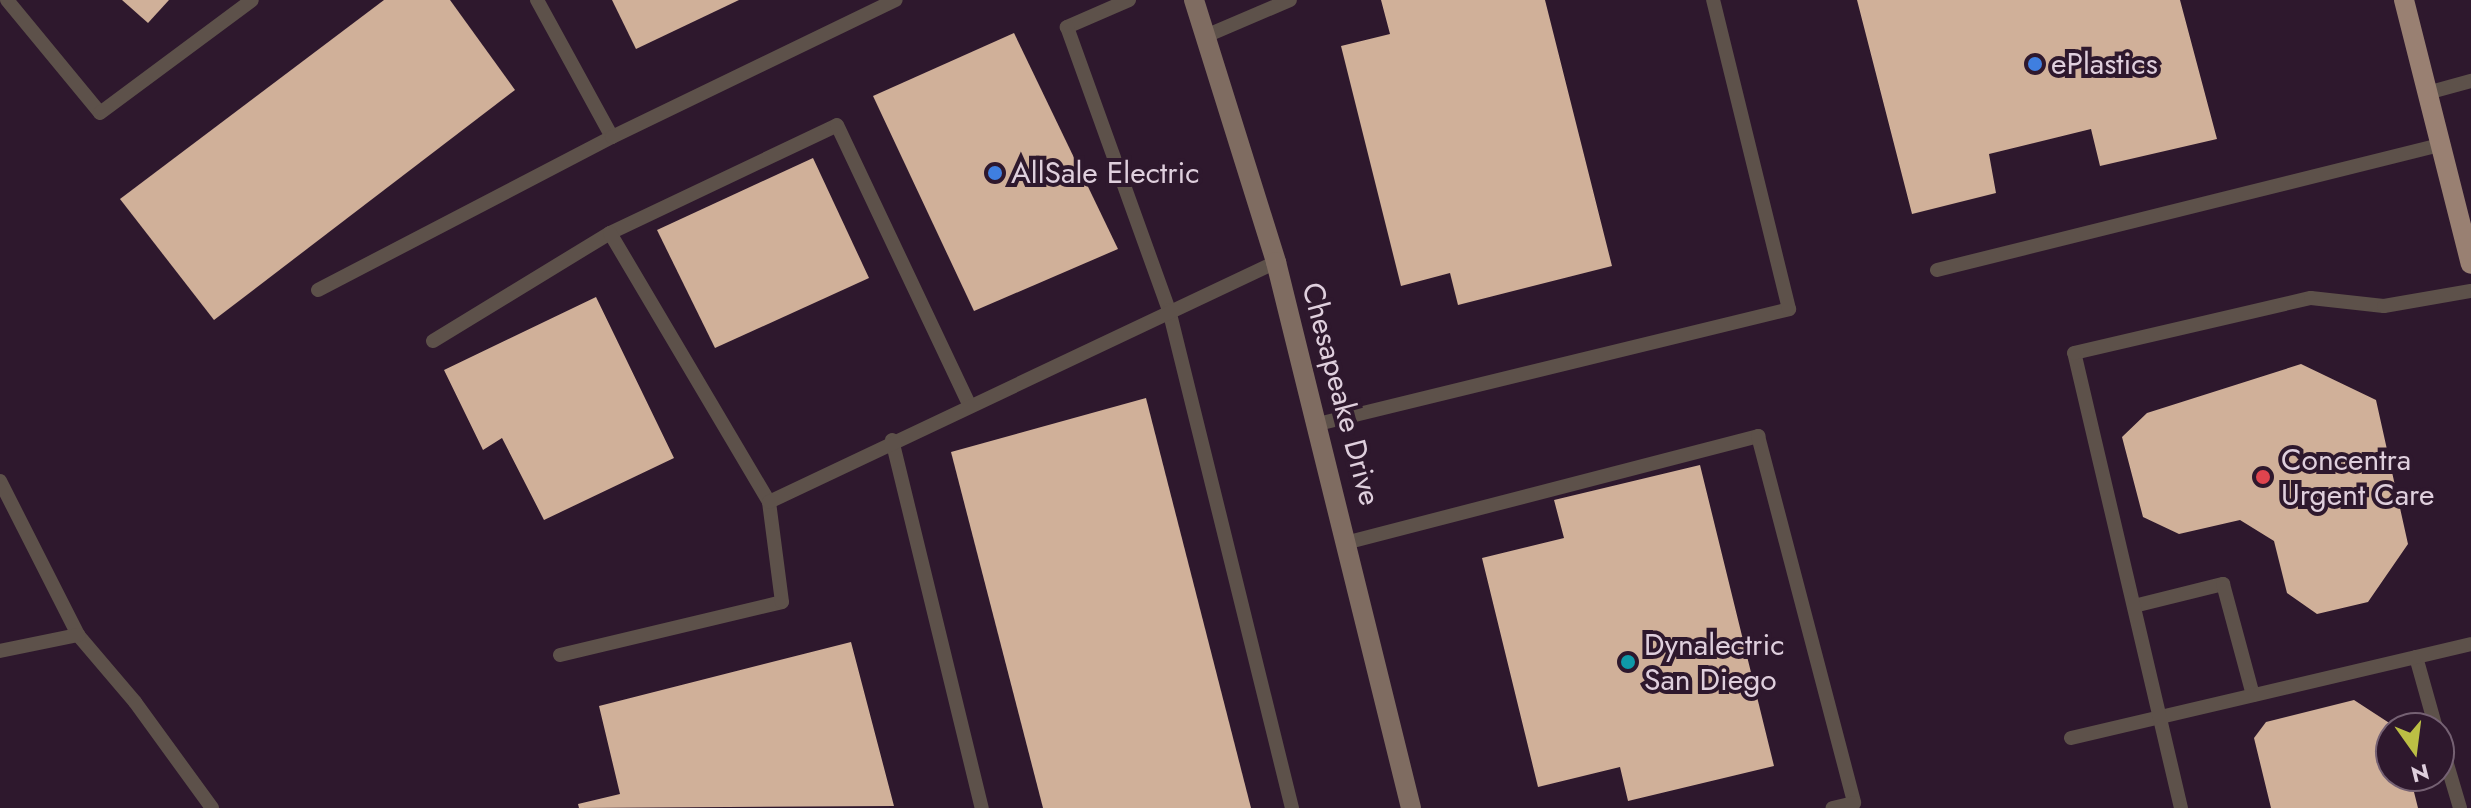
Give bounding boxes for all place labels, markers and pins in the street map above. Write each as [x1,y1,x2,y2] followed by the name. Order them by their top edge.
[2051,46,2158,82] place label: ePlastics
[2026,55,2044,73] marker: ePlastics
[1011,155,1200,191] place label: AllSale Electric
[986,164,1004,182] marker: AllSale Electric
[2281,442,2434,512] place label: Concentra Urgent Care
[2252,466,2274,488] marker: Concentra Urgent Care
[1644,627,1785,698] place label: Dynalectric San Diego
[1619,653,1637,671] marker: Dynalectric San Diego

